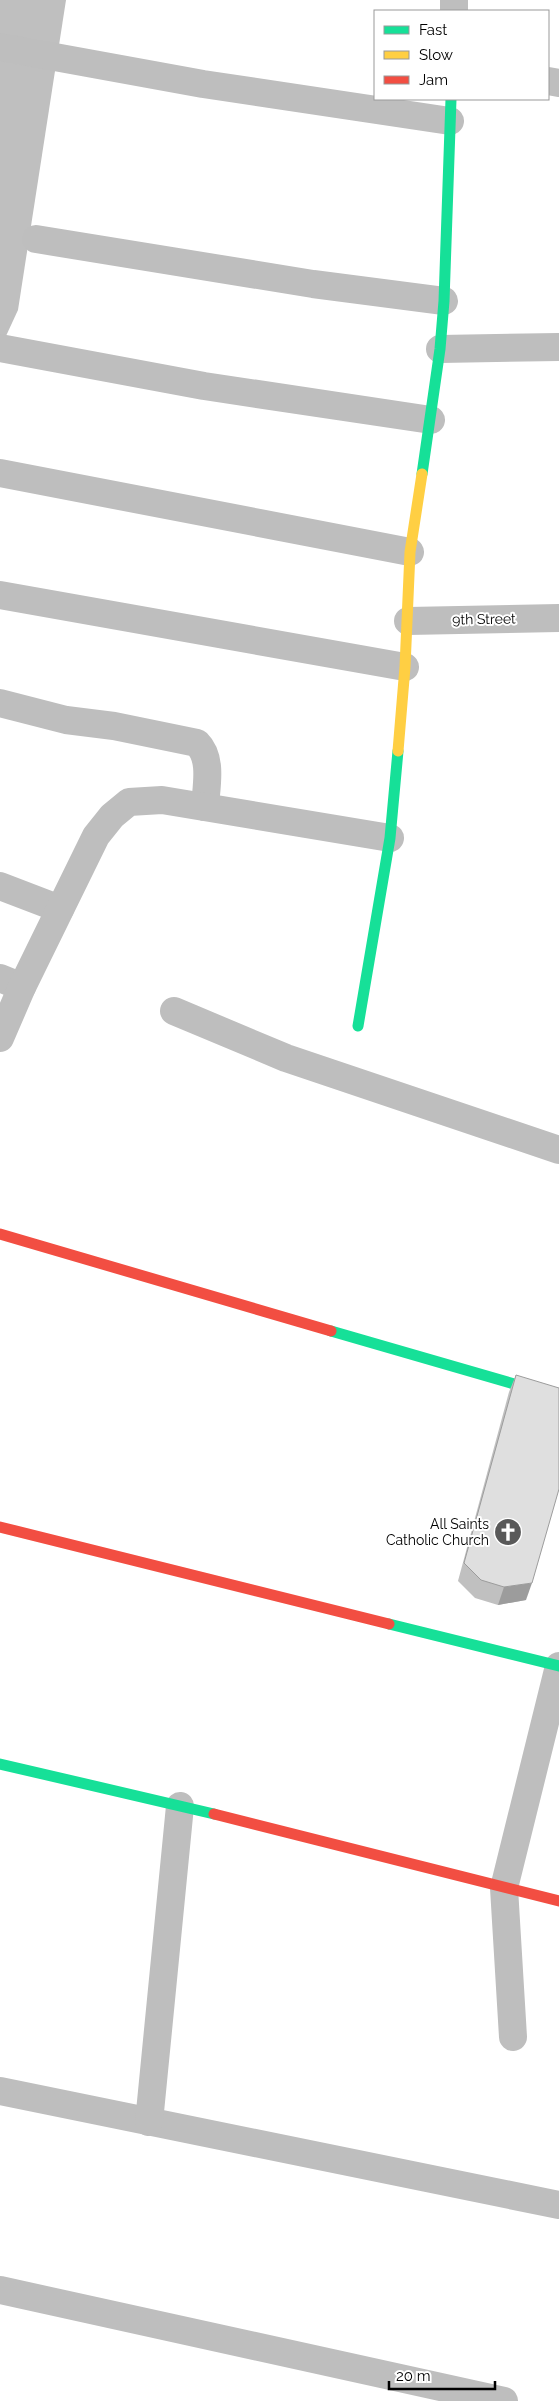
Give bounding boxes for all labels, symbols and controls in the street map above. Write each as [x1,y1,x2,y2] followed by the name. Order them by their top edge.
[374,10,549,100] legend
[419,21,447,39] text: Fast
[419,46,453,64] text: Slow
[419,71,448,89] text: Jam
[452,610,516,628] street label: 9th Street
[386,1516,489,1548] place label: All Saints Catholic Church
[493,1517,523,1547] church icon: All Saints Catholic Church
[389,2358,495,2390] scale bar
[396,2367,431,2385] text: 20 m

